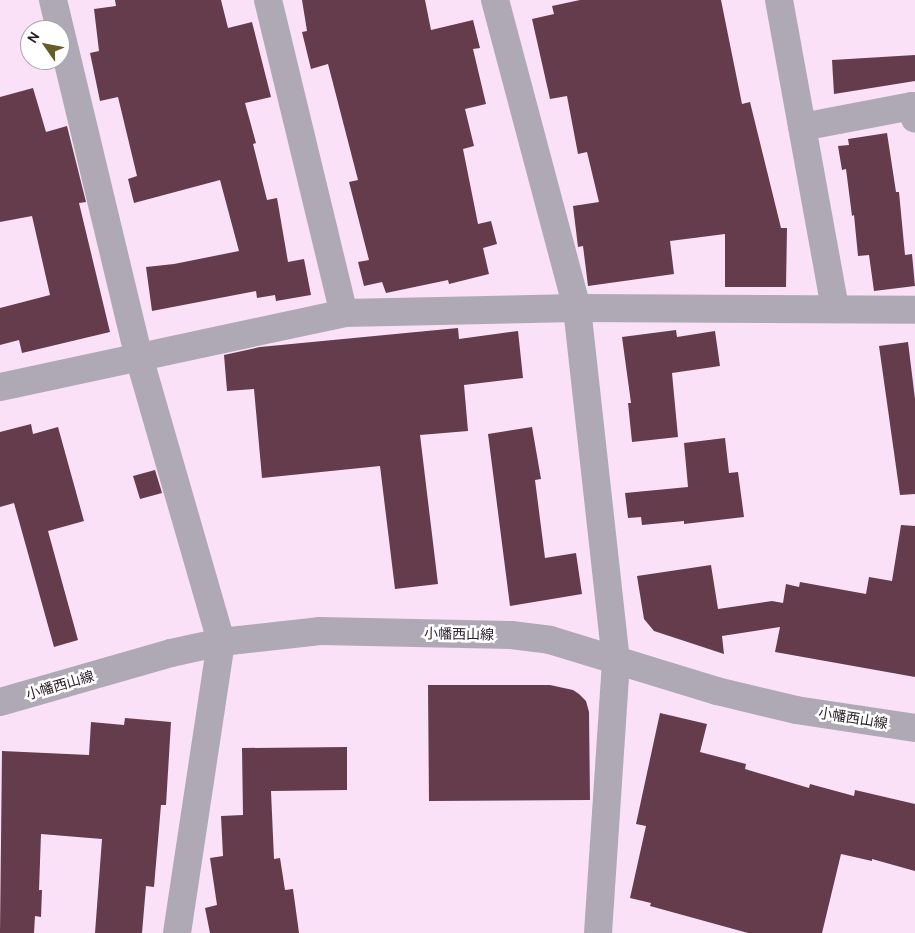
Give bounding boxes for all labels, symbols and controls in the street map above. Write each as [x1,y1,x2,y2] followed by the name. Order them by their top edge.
[20,20,70,70] north arrow
[23,28,44,46] text: N
[424,625,494,643] street label: 小幡西山線
[24,667,96,703] street label: 小幡西山線
[817,704,889,732] street label: 小幡西山線

